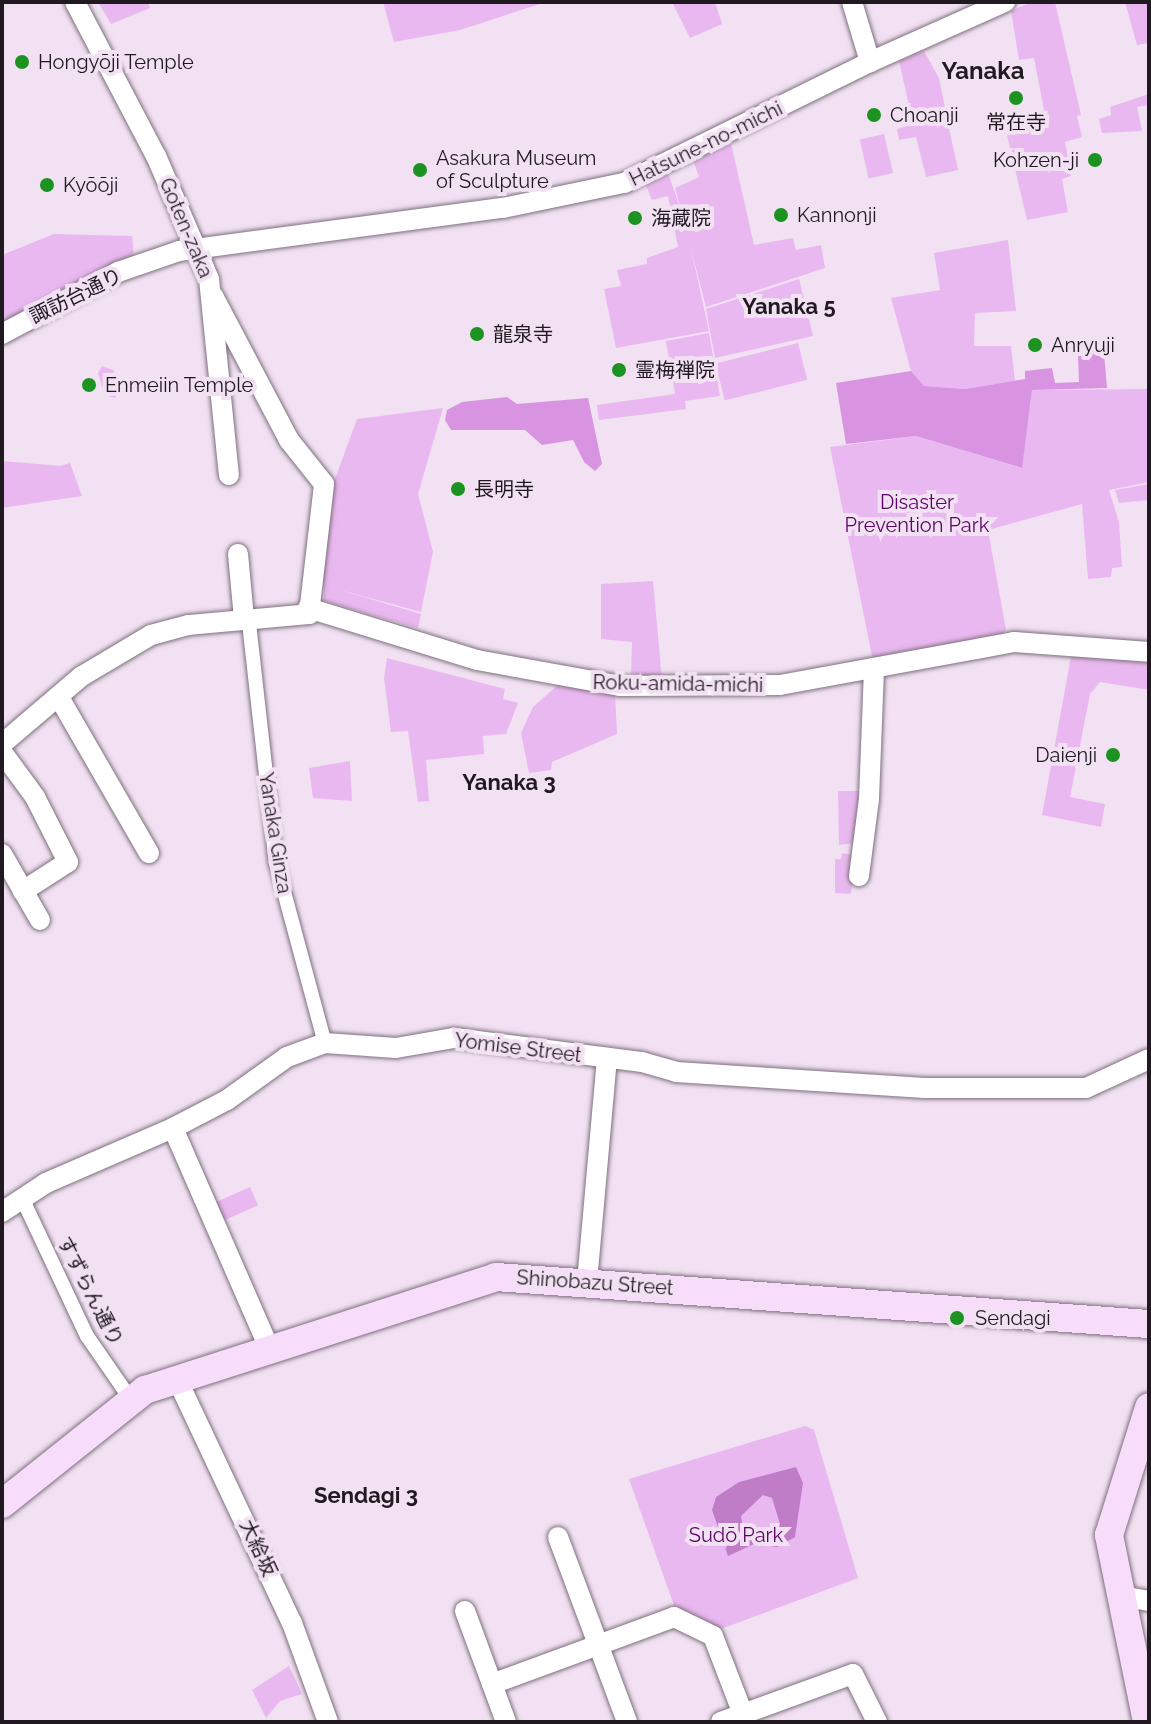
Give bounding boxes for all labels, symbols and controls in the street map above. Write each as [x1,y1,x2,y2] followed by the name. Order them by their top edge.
[38,50,194,74] place label: Hongyōji Temple
[13,53,31,71] marker: Hongyōji Temple
[942,57,1024,85] district label: Yanaka
[1007,89,1025,107] marker: 常在寺
[626,97,786,191] street label: Hatsune-no-michi
[890,103,959,127] place label: Choanji
[865,106,883,124] marker: Choanji
[986,110,1046,134] place label: 常在寺
[436,146,596,193] place label: Asakura Museum of Sculpture
[993,148,1079,172] place label: Kohzen-ji
[1086,151,1104,169] marker: Kohzen-ji
[411,161,429,179] marker: Asakura Museum of Sculpture
[63,173,118,197] place label: Kyōōji
[154,174,218,282] street label: Goten-zaka
[38,176,56,194] marker: Kyōōji
[797,203,876,227] place label: Kannonji
[651,206,711,230] place label: 海蔵院
[772,206,790,224] marker: Kannonji
[626,209,644,227] marker: 海蔵院
[26,263,126,329] street label: 諏訪台通り
[742,294,836,320] district label: Yanaka 5
[493,322,553,346] place label: 龍泉寺
[468,325,486,343] marker: 龍泉寺
[1051,333,1115,357] place label: Anryuji
[1026,336,1044,354] marker: Anryuji
[635,358,715,382] place label: 霊梅禅院
[610,361,628,379] marker: 霊梅禅院
[105,373,254,397] place label: Enmeiin Temple
[80,376,98,394] marker: Enmeiin Temple
[474,477,534,501] place label: 長明寺
[449,480,467,498] marker: 長明寺
[845,491,989,538] park label: Disaster Prevention Park
[592,671,764,697] street label: Roku-amida-michi
[1035,743,1097,767] place label: Daienji
[1104,746,1122,764] marker: Daienji
[462,770,556,796] district label: Yanaka 3
[254,771,296,895] street label: Yanaka Ginza
[453,1028,583,1068] street label: Yomise Street
[52,1232,128,1350] street label: すずらん通り
[516,1266,674,1300] street label: Shinobazu Street
[975,1306,1051,1330] place label: Sendagi
[946,1307,968,1329] marker: Sendagi
[314,1483,418,1509] district label: Sendagi 3
[234,1516,282,1580] street label: 大給坂
[689,1523,783,1547] park label: Sudō Park

